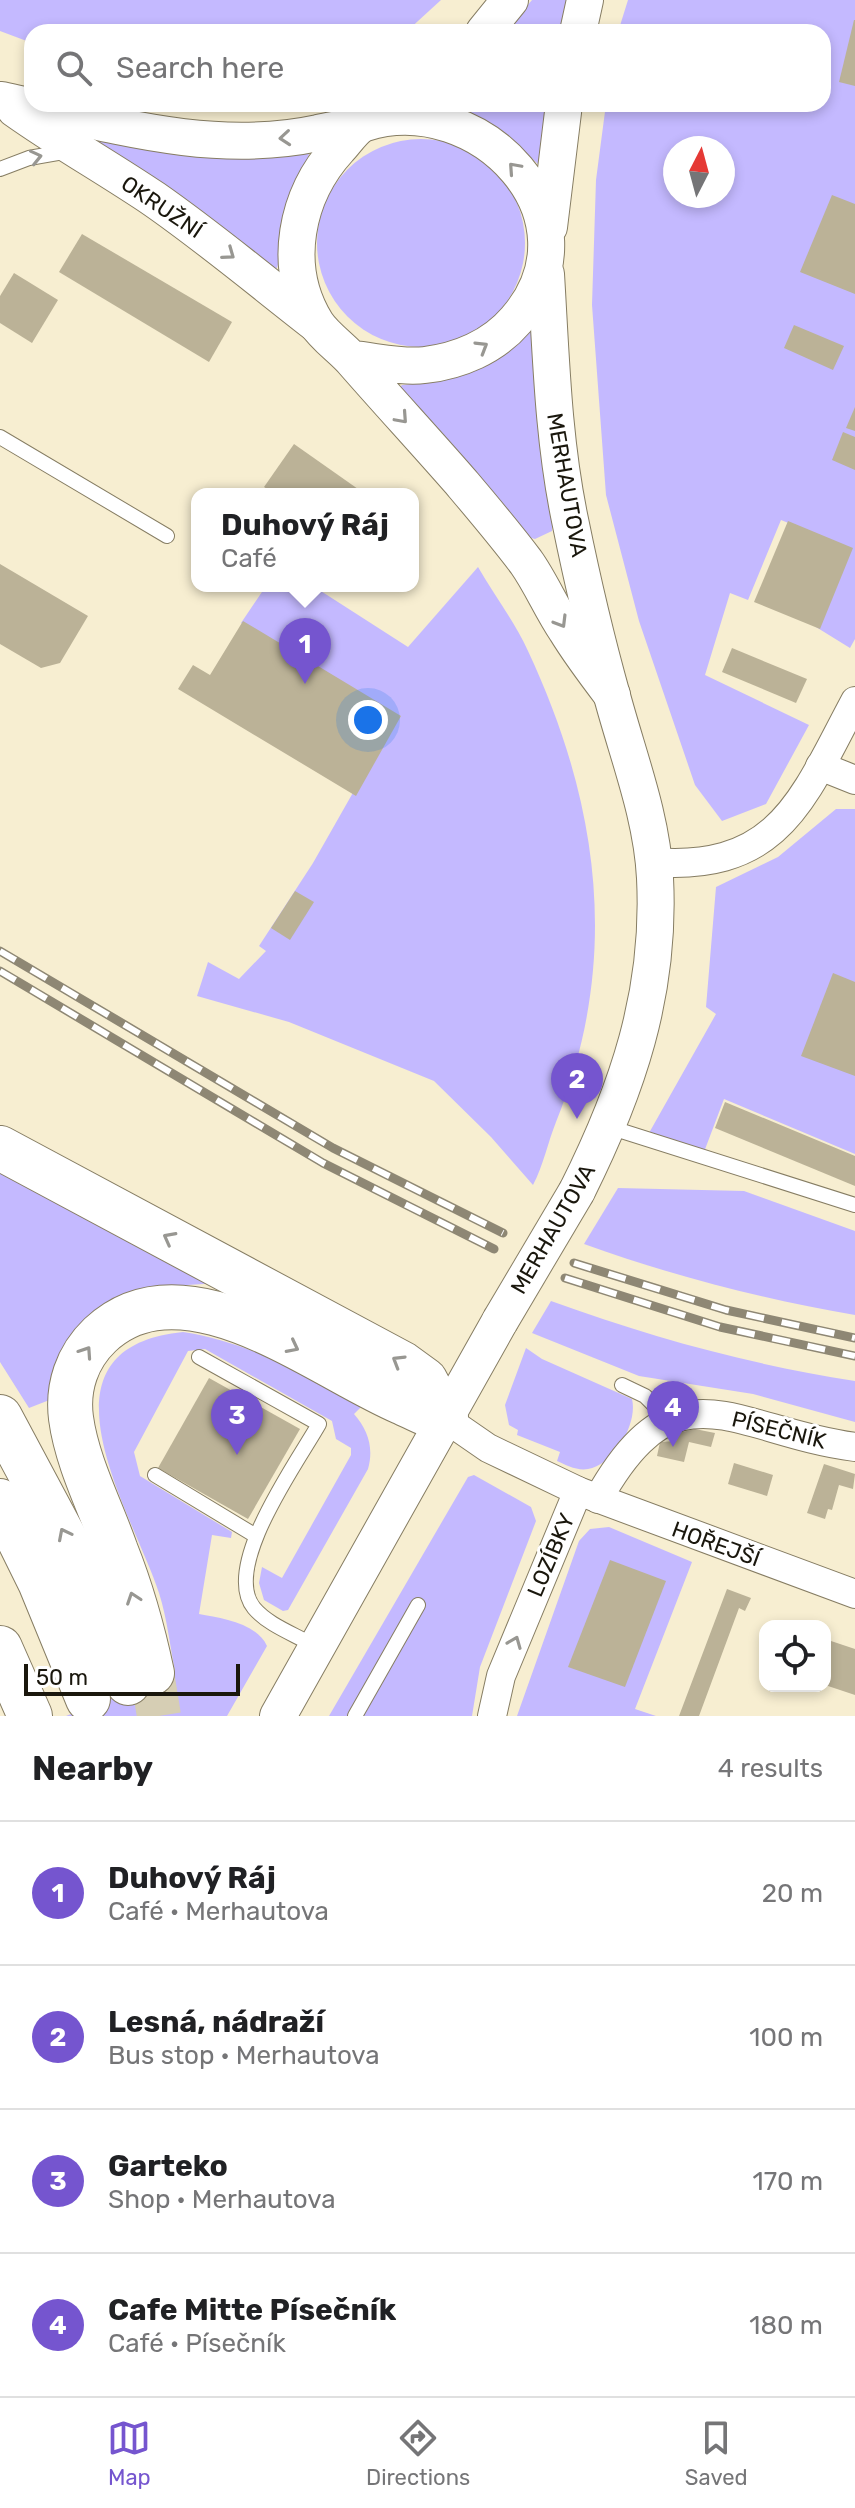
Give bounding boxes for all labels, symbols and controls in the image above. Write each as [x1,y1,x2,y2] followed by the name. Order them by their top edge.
[24,24,831,112] search box
[52,46,96,90] icon: search
[116,50,284,86] text: Search here
[278,129,291,146] one-way arrow
[663,136,735,208] north arrow
[29,149,42,166] one-way arrow
[510,162,524,177] one-way arrow
[116,170,209,245] street label: OKRUŽNÍ
[220,244,235,258] one-way arrow
[473,342,487,357] one-way arrow
[393,408,407,423] one-way arrow
[541,411,593,559] street label: MERHAUTOVA
[191,488,419,592] popup
[221,507,389,543] text: Duhový Ráj
[221,543,277,574] text: Café
[551,613,567,628] one-way arrow
[279,618,331,684] pin: 1
[348,700,388,740] your location
[551,1053,603,1119] pin: 2
[505,1159,601,1299] street label: MERHAUTOVA
[162,1233,177,1248] one-way arrow
[284,1338,299,1353] one-way arrow
[77,1347,92,1361] one-way arrow
[392,1356,407,1371] one-way arrow
[647,1381,699,1447] pin: 4
[211,1389,263,1455] pin: 3
[729,1405,829,1455] street label: PÍSEČNÍK
[521,1509,581,1601] street label: LOZÍBKY
[668,1516,765,1573] street label: HOŘEJŠÍ
[58,1528,73,1543] one-way arrow
[126,1592,142,1605] one-way arrow
[759,1620,831,1692] map controls
[759,1620,831,1692] button: locate
[505,1636,522,1650] one-way arrow
[24,1660,240,1696] scale bar
[36,1664,88,1691] text: 50 m
[32,1748,153,1789] text: Nearby
[718,1753,823,1784] text: 4 results
[108,1860,276,1896] text: Duhový Ráj
[52,1878,64,1909] text: 1
[762,1878,823,1909] text: 20 m
[108,1896,329,1927] text: Café · Merhautova
[108,2004,324,2040] text: Lesná, nádraží
[50,2022,66,2053] text: 2
[749,2022,823,2053] text: 100 m
[108,2040,380,2071] text: Bus stop · Merhautova
[108,2148,228,2184] text: Garteko
[49,2166,67,2197] text: 3
[753,2166,823,2197] text: 170 m
[108,2184,336,2215] text: Shop · Merhautova
[108,2292,396,2328] text: Cafe Mitte Písečník
[49,2310,67,2341] text: 4
[749,2310,823,2341] text: 180 m
[108,2328,286,2359] text: Café · Písečník
[107,2416,151,2491] tab: Map
[366,2416,470,2491] tab: Directions
[685,2416,748,2491] tab: Saved

